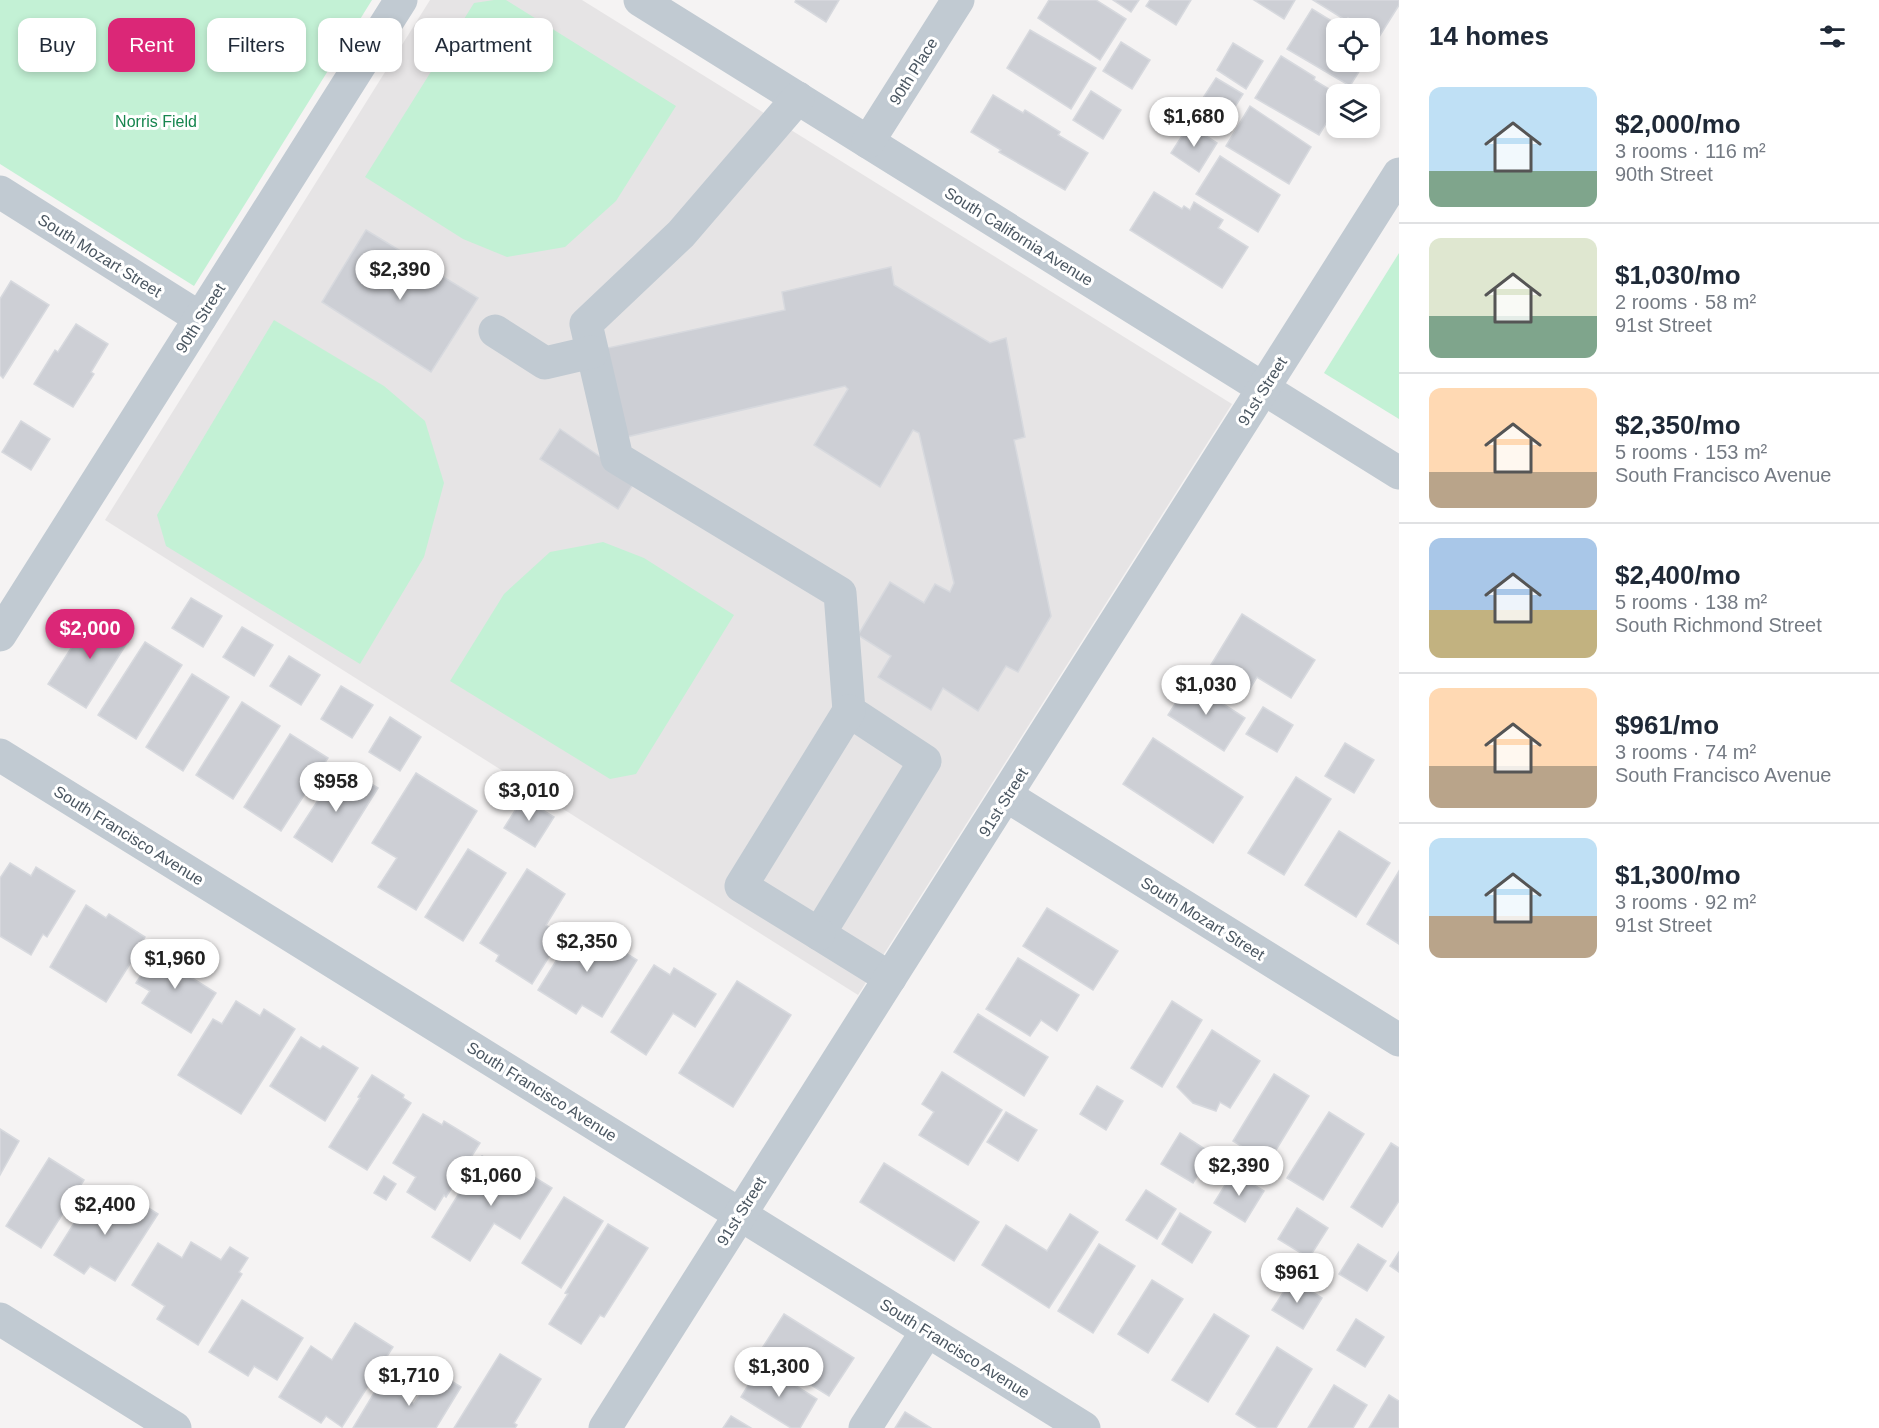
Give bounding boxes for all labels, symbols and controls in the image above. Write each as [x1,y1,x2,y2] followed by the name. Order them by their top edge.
[18,18,96,72] chip: Buy
[108,18,195,72] chip: Rent
[207,18,306,72] chip: Filters
[318,18,402,72] chip: New
[414,18,553,72] chip: Apartment
[1326,18,1380,138] map controls
[1326,18,1380,72] button: locate
[1816,20,1849,53] icon: filters
[1429,21,1549,51] text: 14 homes
[886,35,941,108] street label: 90th Place
[1326,84,1380,138] button: layers
[1145,97,1243,148] pin: $1,680
[1163,105,1225,127] text: $1,680
[1615,109,1741,139] text: $2,000/mo
[1477,111,1549,183] icon: home
[115,113,197,130] park label: Norris Field
[1615,140,1766,162] text: 3 rooms · 116 m²
[1615,163,1713,185] text: 90th Street
[942,184,1096,289] street label: South California Avenue
[35,211,165,301] street label: South Mozart Street
[351,250,449,301] pin: $2,390
[369,258,431,280] text: $2,390
[1615,260,1741,290] text: $1,030/mo
[1477,262,1549,334] icon: home
[172,280,229,356] street label: 90th Street
[1615,291,1756,313] text: 2 rooms · 58 m²
[1615,314,1712,336] text: 91st Street
[1235,353,1290,429] street label: 91st Street
[1615,410,1741,440] text: $2,350/mo
[1477,412,1549,484] icon: home
[1615,441,1767,463] text: 5 rooms · 153 m²
[1615,464,1831,486] text: South Francisco Avenue
[1615,560,1741,590] text: $2,400/mo
[1477,562,1549,634] icon: home
[1615,591,1767,613] text: 5 rooms · 138 m²
[41,609,139,660] pin: $2,000
[1615,614,1822,636] text: South Richmond Street
[59,617,121,639] text: $2,000
[1157,665,1255,716] pin: $1,030
[1175,673,1237,695] text: $1,030
[1615,710,1719,740] text: $961/mo
[1477,712,1549,784] icon: home
[1615,741,1756,763] text: 3 rooms · 74 m²
[300,762,372,813] pin: $958
[976,764,1031,840] street label: 91st Street
[1615,764,1831,786] text: South Francisco Avenue
[314,770,358,792] text: $958
[480,771,578,822] pin: $3,010
[498,779,560,801] text: $3,010
[51,782,207,889] street label: South Francisco Avenue
[1615,860,1741,890] text: $1,300/mo
[1477,862,1549,934] icon: home
[1138,874,1268,964] street label: South Mozart Street
[1615,891,1756,913] text: 3 rooms · 92 m²
[1615,914,1712,936] text: 91st Street
[538,922,636,973] pin: $2,350
[556,930,618,952] text: $2,350
[126,939,224,990] pin: $1,960
[144,947,206,969] text: $1,960
[464,1038,620,1145] street label: South Francisco Avenue
[1190,1146,1288,1197] pin: $2,390
[1208,1154,1270,1176] text: $2,390
[442,1156,540,1207] pin: $1,060
[460,1164,522,1186] text: $1,060
[714,1173,769,1249] street label: 91st Street
[56,1185,154,1236] pin: $2,400
[74,1193,136,1215] text: $2,400
[1261,1253,1333,1304] pin: $961
[1275,1261,1319,1283] text: $961
[877,1295,1033,1402] street label: South Francisco Avenue
[730,1347,828,1398] pin: $1,300
[748,1355,810,1377] text: $1,300
[360,1356,458,1407] pin: $1,710
[378,1364,440,1386] text: $1,710

